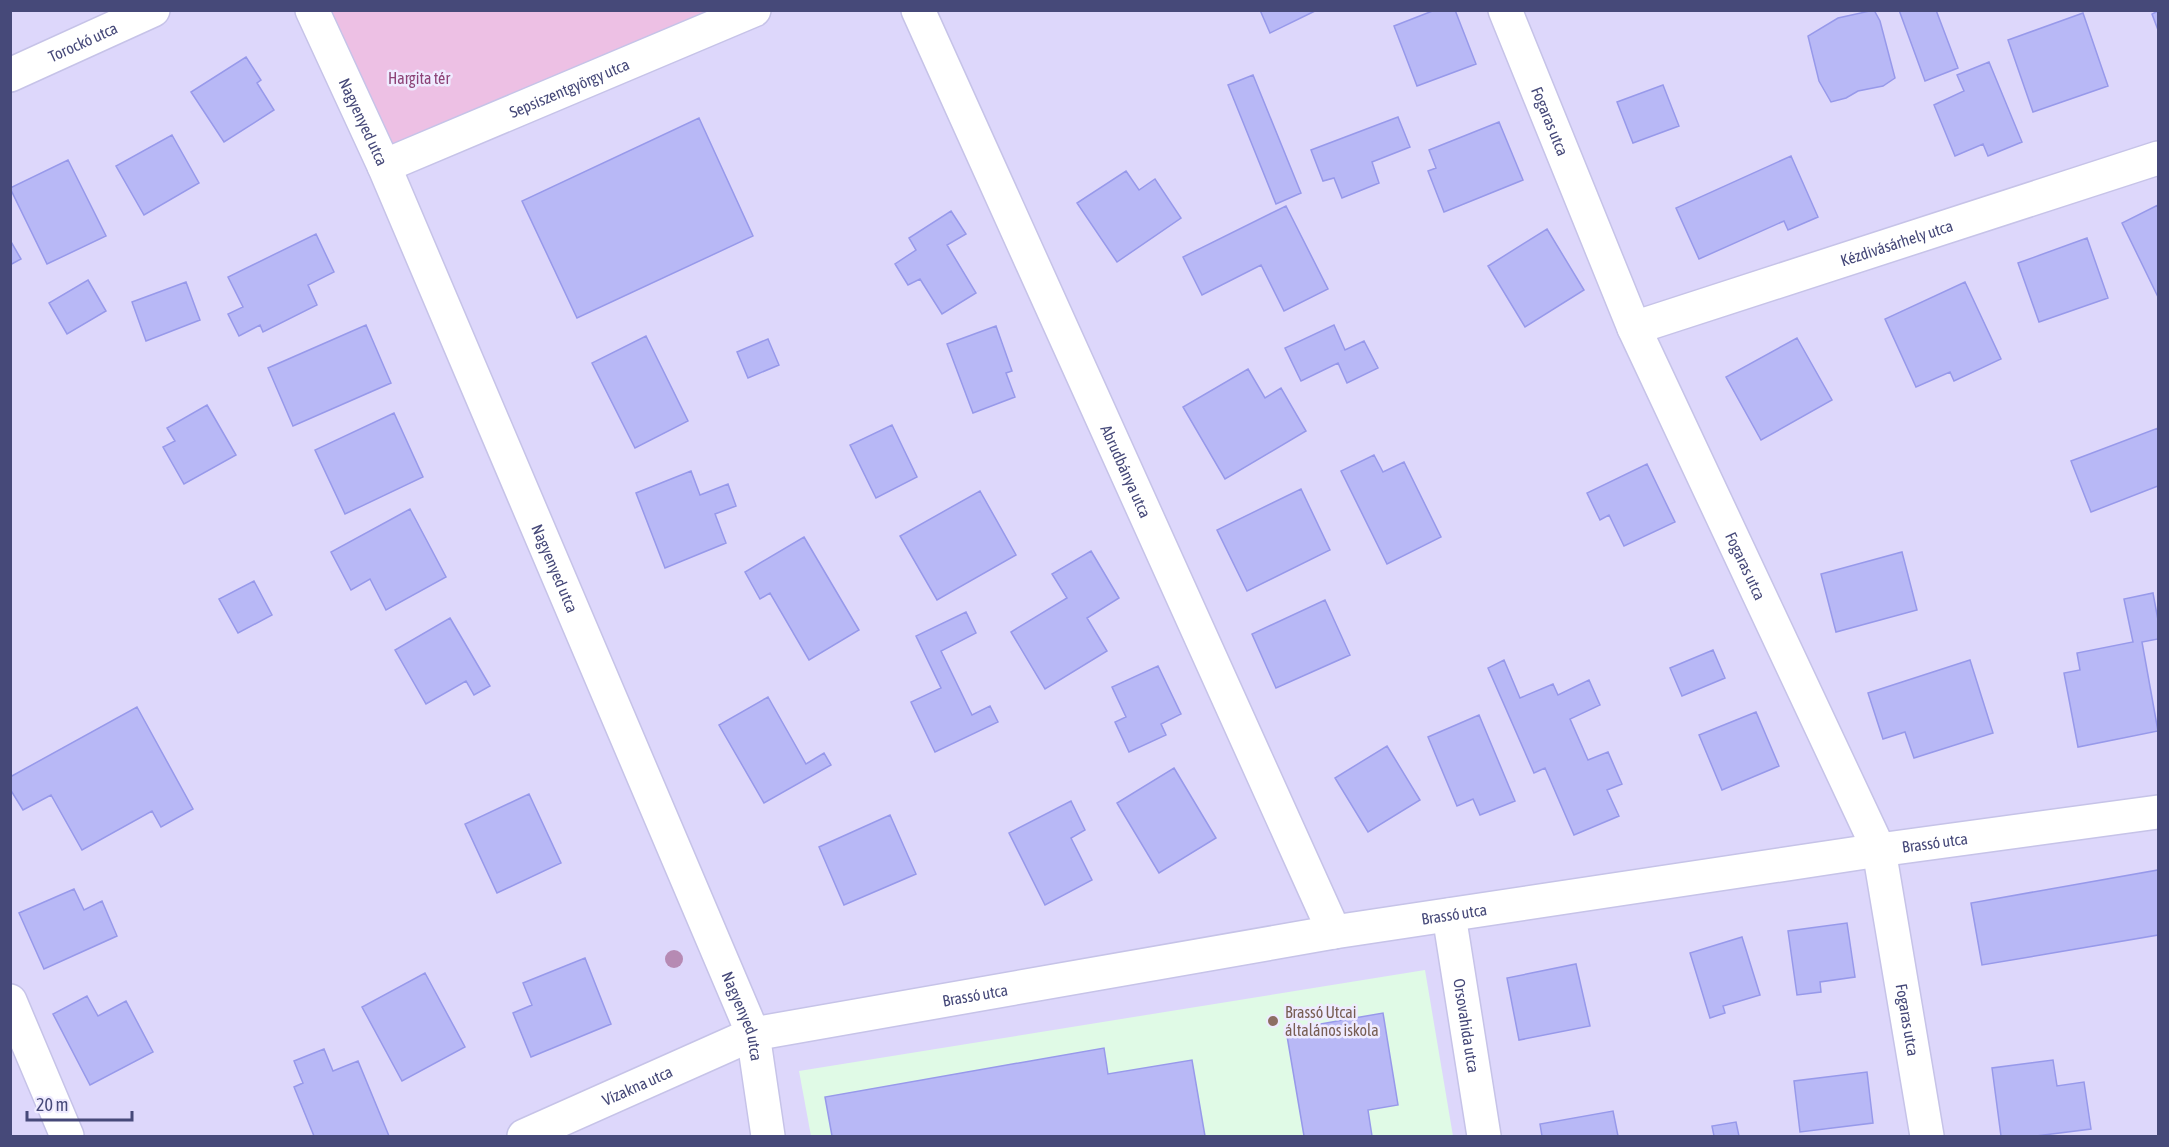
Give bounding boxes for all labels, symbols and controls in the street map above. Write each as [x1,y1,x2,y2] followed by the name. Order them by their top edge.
[45,18,120,65] street label: Torockó utca
[507,55,632,121] street label: Sepsiszentgyörgy utca
[388,69,450,88] park label: Hargita tér
[336,75,391,168] street label: Nagyenyed utca
[1528,84,1572,158] street label: Fogaras utca
[1838,216,1955,269] street label: Kézdivásárhely utca
[1097,422,1155,520] street label: Abrudbánya utca
[528,521,582,615] street label: Nagyenyed utca
[1722,529,1769,603] street label: Fogaras utca
[1901,829,1969,856] street label: Brassó utca
[1420,900,1488,928] street label: Brassó utca
[718,969,766,1062] street label: Nagyenyed utca
[1450,977,1483,1074] street label: Orsovahida utca
[941,980,1009,1010] street label: Brassó utca
[1893,982,1922,1057] street label: Fogaras utca
[1285,1003,1379,1039] place label: Brassó Utcai általános iskola
[1266,1014,1280,1028] marker: Brassó Utcai általános iskola
[599,1062,675,1109] street label: Vízakna utca
[27,1084,132,1122] scale bar
[36,1094,68,1115] text: 20 m

